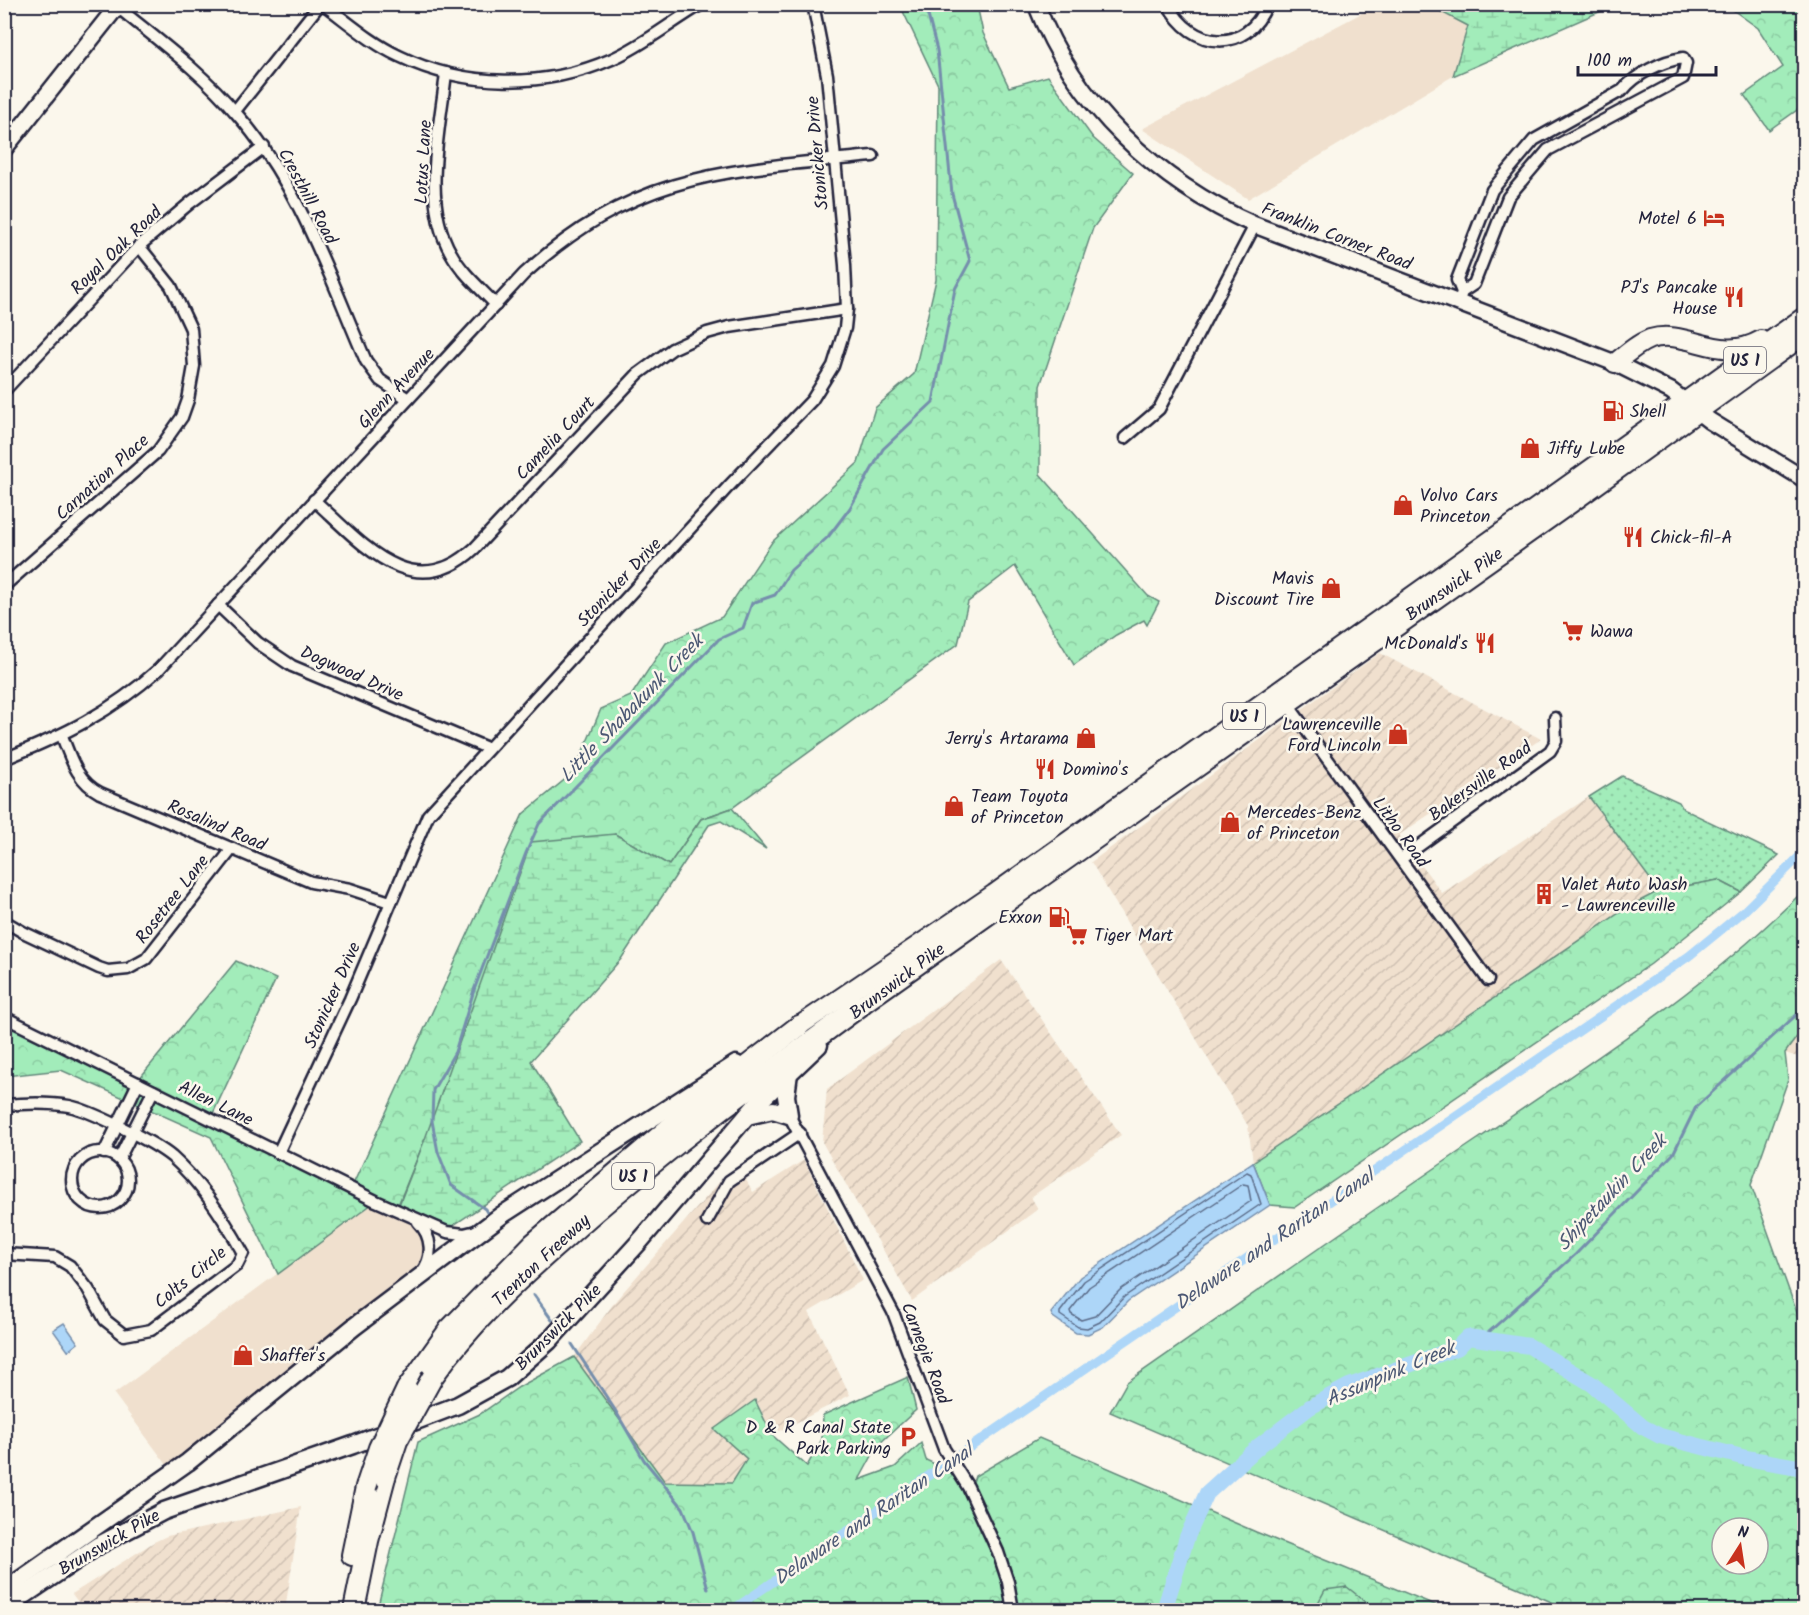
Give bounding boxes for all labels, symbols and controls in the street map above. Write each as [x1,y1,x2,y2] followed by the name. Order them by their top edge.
[1578,39,1716,77] scale bar
[1587,47,1632,76] text: 100 m
[799,95,838,211] street label: Stonicker Drive
[408,119,441,205] street label: Lotus Lane
[269,143,345,251] street label: Cresthill Road
[1257,195,1417,280] street label: Franklin Corner Road
[64,199,170,303] street label: Royal Oak Road
[1638,205,1697,234] place label: Motel 6
[1702,206,1726,230] hotel icon: Motel 6
[1621,274,1717,324] place label: PJ's Pancake House
[1722,285,1746,309] restaurant icon: PJ's Pancake House
[351,342,443,437] street label: Glenn Avenue
[1724,347,1766,373] road number: US 1
[509,389,604,488] street label: Camelia Court
[1630,398,1667,427] place label: Shell
[1601,399,1625,423] fuel station icon: Shell
[49,428,157,528] street label: Carnation Place
[1547,435,1625,464] place label: Jiffy Lube
[1518,436,1542,460] shop icon: Jiffy Lube
[1420,482,1498,532] place label: Volvo Cars Princeton
[1391,493,1415,517] shop icon: Volvo Cars Princeton
[1650,524,1733,553] place label: Chick-fil-A
[1621,525,1645,549] restaurant icon: Chick-fil-A
[571,532,670,635] street label: Stonicker Drive
[1400,541,1510,630] street label: Brunswick Pike
[1214,565,1314,615] place label: Mavis Discount Tire
[1319,576,1343,600] shop icon: Mavis Discount Tire
[1590,618,1633,647] place label: Wawa
[1561,619,1585,643] supermarket icon: Wawa
[553,626,714,791] water label: Little Shabakunk Creek
[1384,630,1468,659] place label: McDonald's
[1473,631,1497,655] restaurant icon: McDonald's
[295,639,408,710] street label: Dogwood Drive
[1223,703,1265,729] road number: US 1
[1282,711,1381,761] place label: Lawrenceville Ford Lincoln
[1386,722,1410,746] shop icon: Lawrenceville Ford Lincoln
[945,725,1069,754] place label: Jerry's Artarama
[1074,726,1098,750] shop icon: Jerry's Artarama
[1423,734,1540,830] street label: Bakersville Road
[1062,756,1129,785] place label: Domino's
[1033,757,1057,781] restaurant icon: Domino's
[971,783,1069,833] place label: Team Toyota of Princeton
[1364,791,1436,875] street label: Litho Road
[162,792,272,861] street label: Rosalind Road
[942,794,966,818] shop icon: Team Toyota of Princeton
[1247,799,1362,849] place label: Mercedes-Benz of Princeton
[1218,810,1242,834] shop icon: Mercedes-Benz of Princeton
[129,849,217,951] street label: Rosetree Lane
[1561,871,1688,921] place label: Valet Auto Wash - Lawrenceville
[1532,882,1556,906] building icon: Valet Auto Wash - Lawrenceville
[998,904,1042,933] place label: Exxon
[1047,905,1071,929] fuel station icon: Exxon
[1094,922,1174,951] place label: Tiger Mart
[1065,923,1089,947] supermarket icon: Tiger Mart
[844,936,952,1028] street label: Brunswick Pike
[297,938,370,1054] street label: Stonicker Drive
[173,1074,258,1135] street label: Allen Lane
[1550,1126,1677,1259] water label: Shipetaukin Creek
[1169,1159,1385,1320] water label: Delaware and Raritan Canal
[612,1163,654,1189] road number: US 1
[486,1207,598,1315] street label: Trenton Freeway
[148,1240,234,1317] street label: Colts Circle
[508,1277,610,1379] street label: Brunswick Pike
[892,1298,958,1410] street label: Carnegie Road
[1321,1332,1463,1416] water label: Assunpink Creek
[260,1342,326,1371] place label: Shaffer's
[231,1343,255,1367] shop icon: Shaffer's
[746,1414,891,1464] place label: D & R Canal State Park Parking
[896,1425,920,1449] parking icon: D & R Canal State Park Parking
[768,1434,984,1595] water label: Delaware and Raritan Canal
[53,1502,166,1584] street label: Brunswick Pike
[1710,1516,1770,1576] north arrow
[1735,1520,1750,1546] text: N

